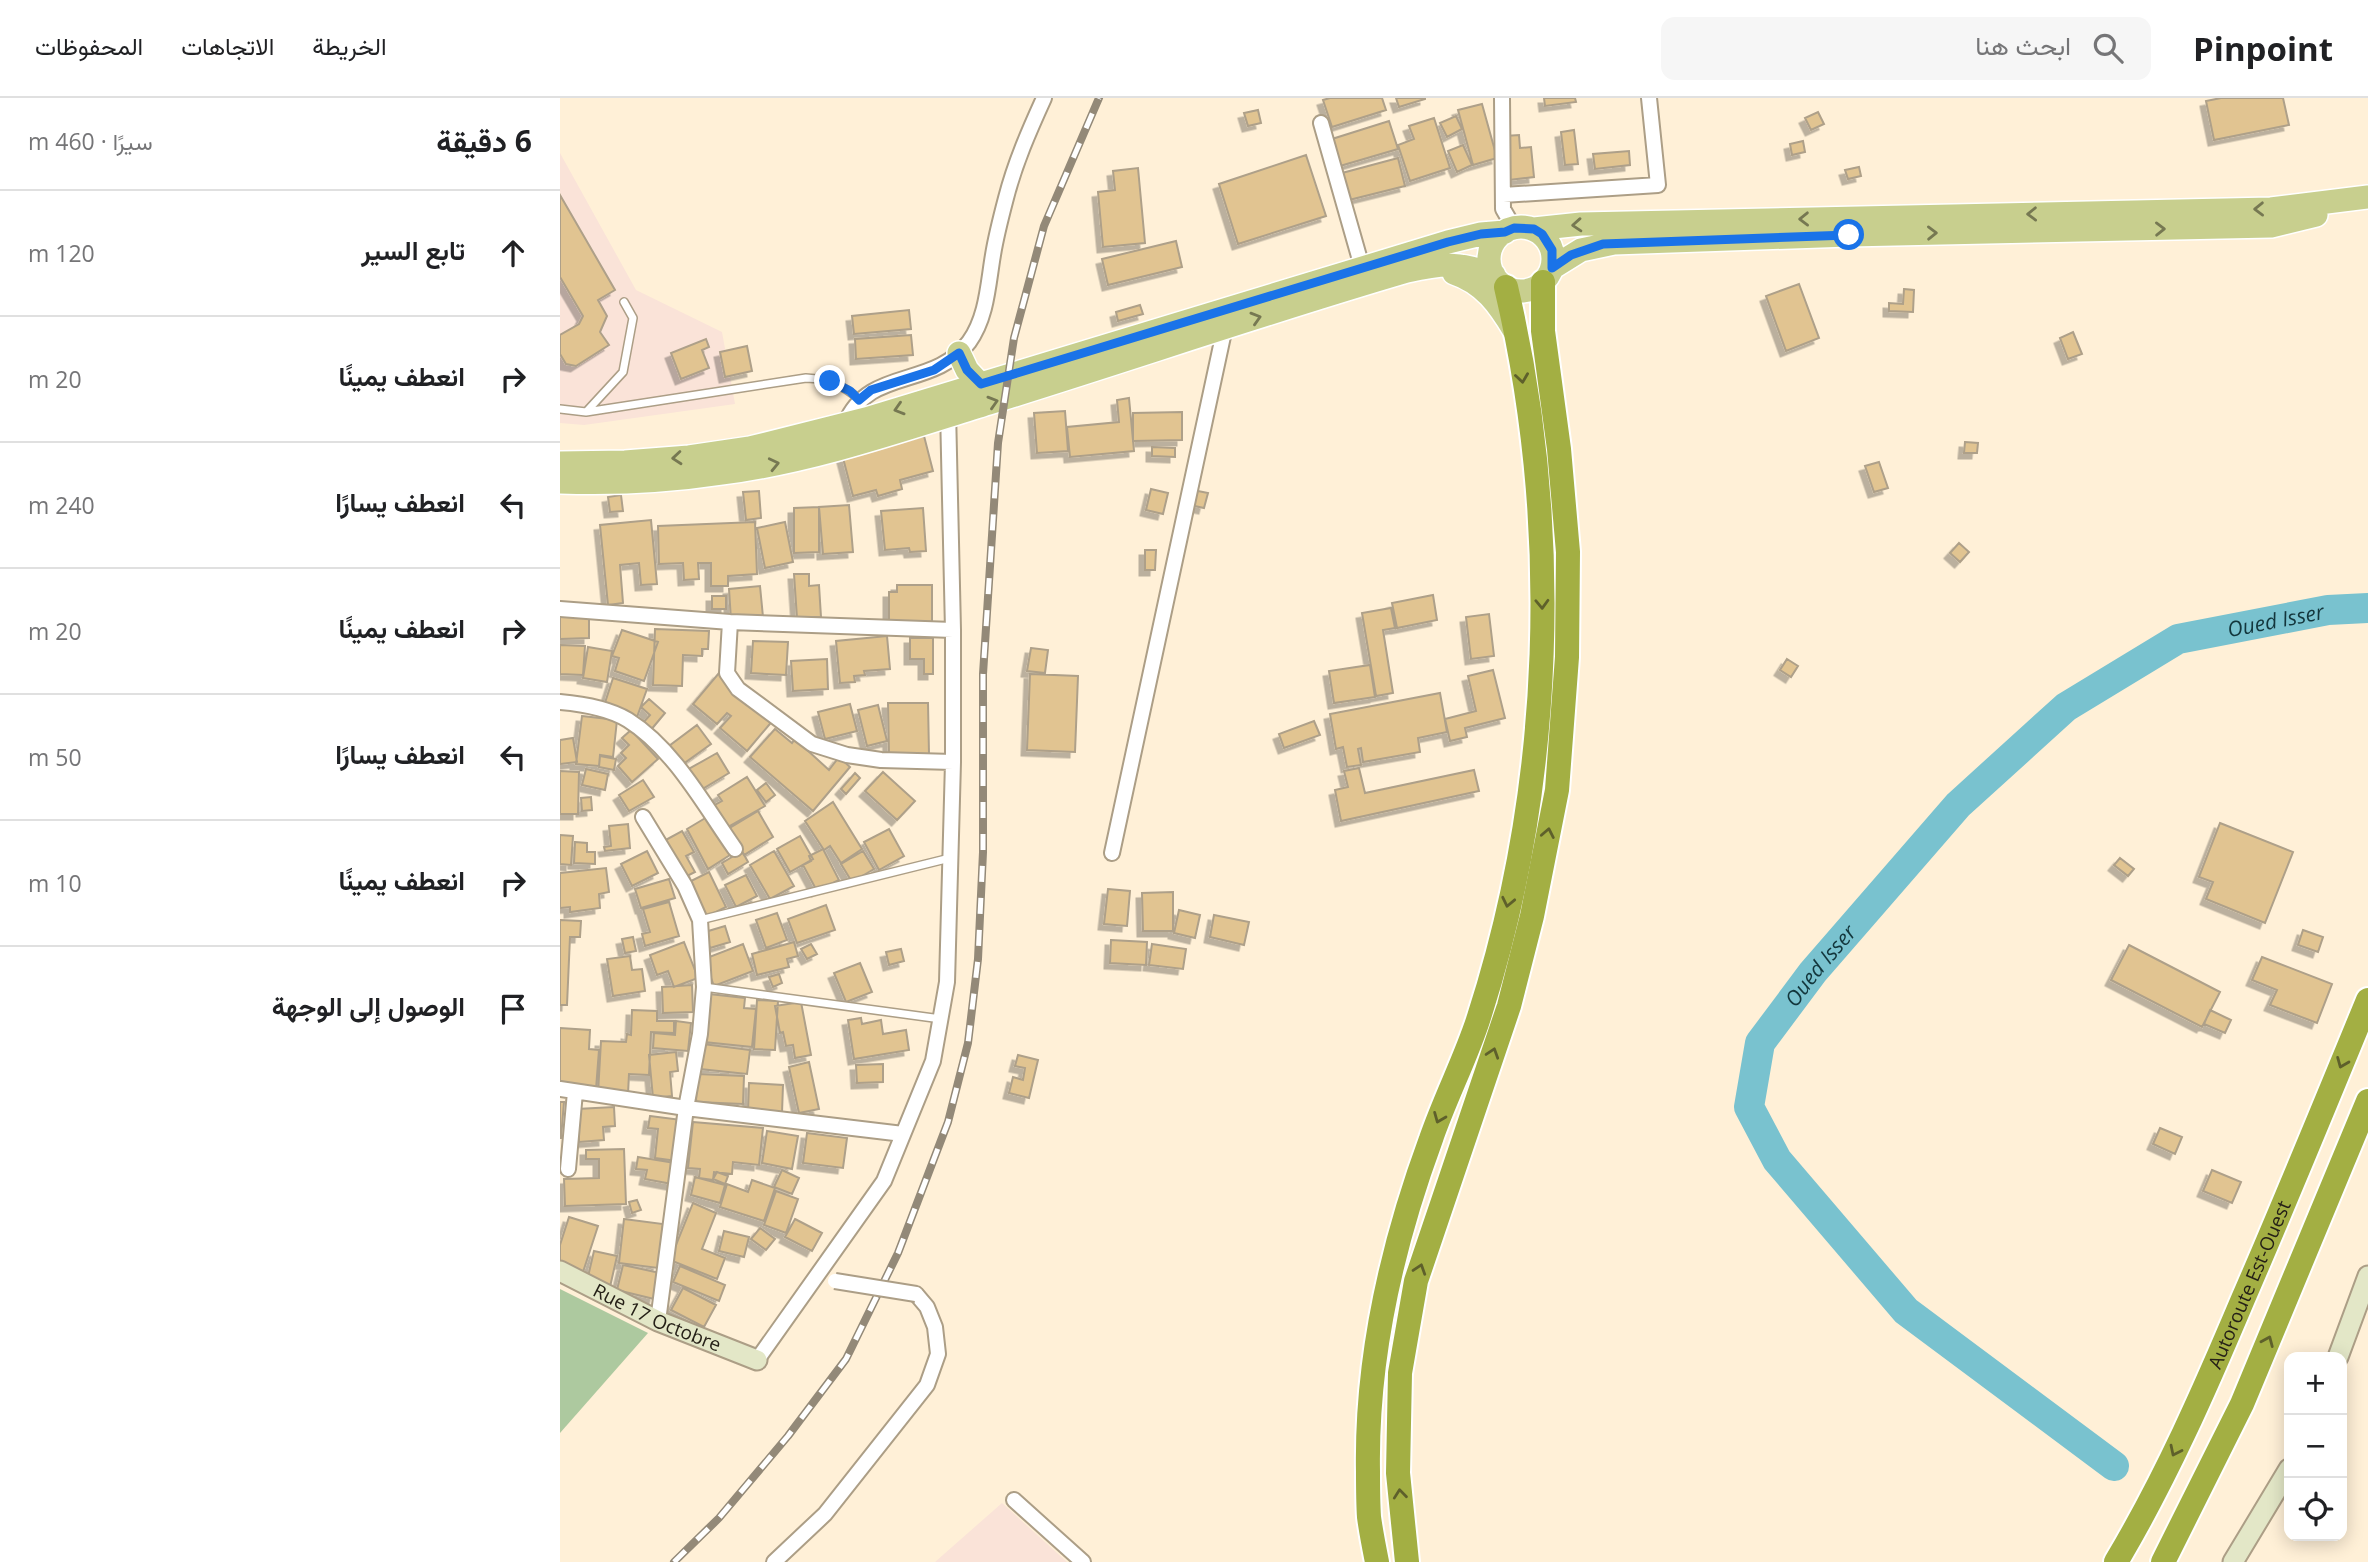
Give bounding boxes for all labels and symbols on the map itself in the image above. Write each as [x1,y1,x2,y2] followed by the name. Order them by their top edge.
[2253,202,2264,217] one-way arrow
[2026,207,2037,222] one-way arrow
[1799,212,1810,227] one-way arrow
[1571,217,1582,232] one-way arrow
[1833,219,1864,250] route start
[2155,221,2166,236] one-way arrow
[1928,225,1938,241] one-way arrow
[1250,311,1262,326] one-way arrow
[814,365,845,396] route end
[1515,372,1530,384] one-way arrow
[986,396,999,410] one-way arrow
[893,400,905,415] one-way arrow
[671,450,682,465] one-way arrow
[768,457,780,472] one-way arrow
[2225,597,2327,643] water label: Oued Isser
[1535,599,1550,610] one-way arrow
[1540,827,1555,839] one-way arrow
[1502,896,1517,908] one-way arrow
[1778,918,1862,1012] water label: Oued Isser
[1485,1048,1500,1060] one-way arrow
[2337,1056,2351,1068] one-way arrow
[1433,1112,1447,1124] one-way arrow
[2202,1196,2297,1373] street label: Autoroute Est-Ouest
[1411,1263,1426,1275] one-way arrow
[589,1277,725,1358] street label: Rue 17 Octobre
[2260,1336,2274,1349] one-way arrow
[2169,1444,2183,1457] one-way arrow
[1393,1488,1408,1499] one-way arrow

